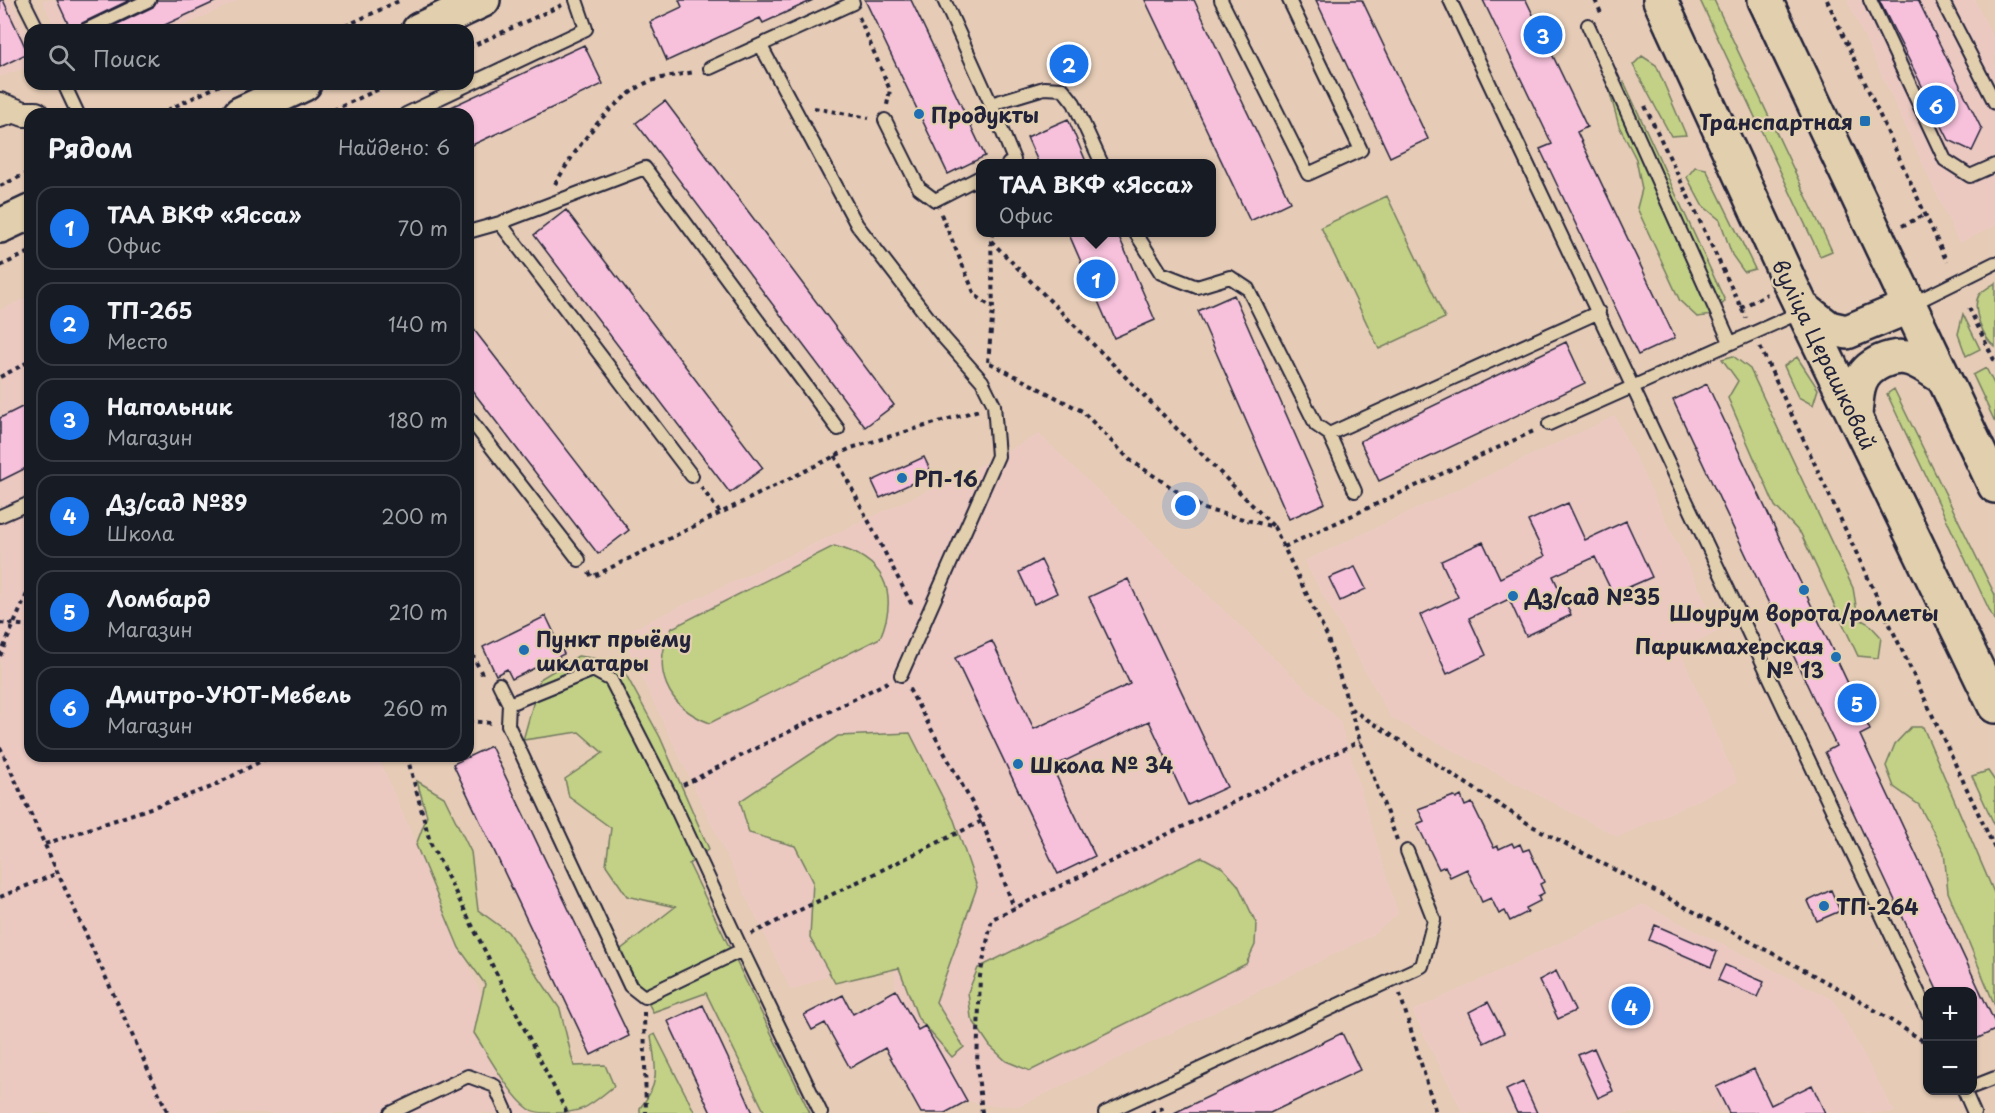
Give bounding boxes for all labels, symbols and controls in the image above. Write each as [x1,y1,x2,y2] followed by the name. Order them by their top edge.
[1524,12,1562,57] pin: 3
[24,24,474,90] search box
[45,41,78,74] icon: search
[93,41,160,74] text: Поиск
[1050,42,1088,86] pin: 2
[1916,82,1956,128] pin: 6
[931,98,1039,130] place label: Продукты
[1699,105,1853,137] place label: Транспартная
[912,107,926,121] marker: Продукты
[1858,114,1872,128] marker: Транспартная
[48,128,133,167] text: Рядом
[338,132,450,162] text: Найдено: 6
[976,159,1216,237] popup
[999,167,1193,200] text: ТАА ВКФ «Ясса»
[107,197,301,230] text: ТАА ВКФ «Ясса»
[999,200,1053,230] text: Офис
[65,213,74,243] text: 1
[398,213,448,243] text: 70 m
[107,230,161,260] text: Офис
[1765,253,1885,455] street label: вуліца Церашковай
[1076,256,1116,302] pin: 1
[107,293,193,326] text: ТП-265
[62,309,77,339] text: 2
[388,309,448,339] text: 140 m
[107,326,168,356] text: Место
[107,389,232,422] text: Напольник
[63,405,76,435] text: 3
[388,405,448,435] text: 180 m
[107,422,193,452] text: Магазин
[914,462,978,494] place label: РП-16
[895,471,909,485] marker: РП-16
[107,485,247,518] text: Дз/сад №89
[1171,491,1200,520] your location
[63,501,76,531] text: 4
[381,501,448,531] text: 200 m
[107,518,174,548] text: Школа
[1524,580,1661,612] place label: Дз/сад №35
[107,581,210,614] text: Ломбард
[1797,583,1811,597] marker: Шоурум ворота/роллеты
[1506,589,1520,603] marker: Дз/сад №35
[1669,596,1939,628] place label: Шоурум ворота/роллеты
[63,597,76,627] text: 5
[389,597,448,627] text: 210 m
[107,614,193,644] text: Магазин
[536,622,691,678] place label: Пункт прыёму шклатары
[1635,629,1824,685] place label: Парикмахерская № 13
[517,643,531,657] marker: Пункт прыёму шклатары
[1829,650,1843,664] marker: Парикмахерская № 13
[107,677,351,710] text: Дмитро-УЮТ-Мебель
[1838,680,1876,726] pin: 5
[62,693,77,723] text: 6
[383,693,448,723] text: 260 m
[107,710,193,740] text: Магазин
[1030,748,1173,780] place label: Школа № 34
[1011,757,1025,771] marker: Школа № 34
[1836,890,1919,922] place label: ТП-264
[1817,899,1831,913] marker: ТП-264
[1612,984,1650,1028] pin: 4
[1923,987,1977,1095] map controls
[1923,987,1977,1041] button: +
[1923,1041,1977,1095] button: −

